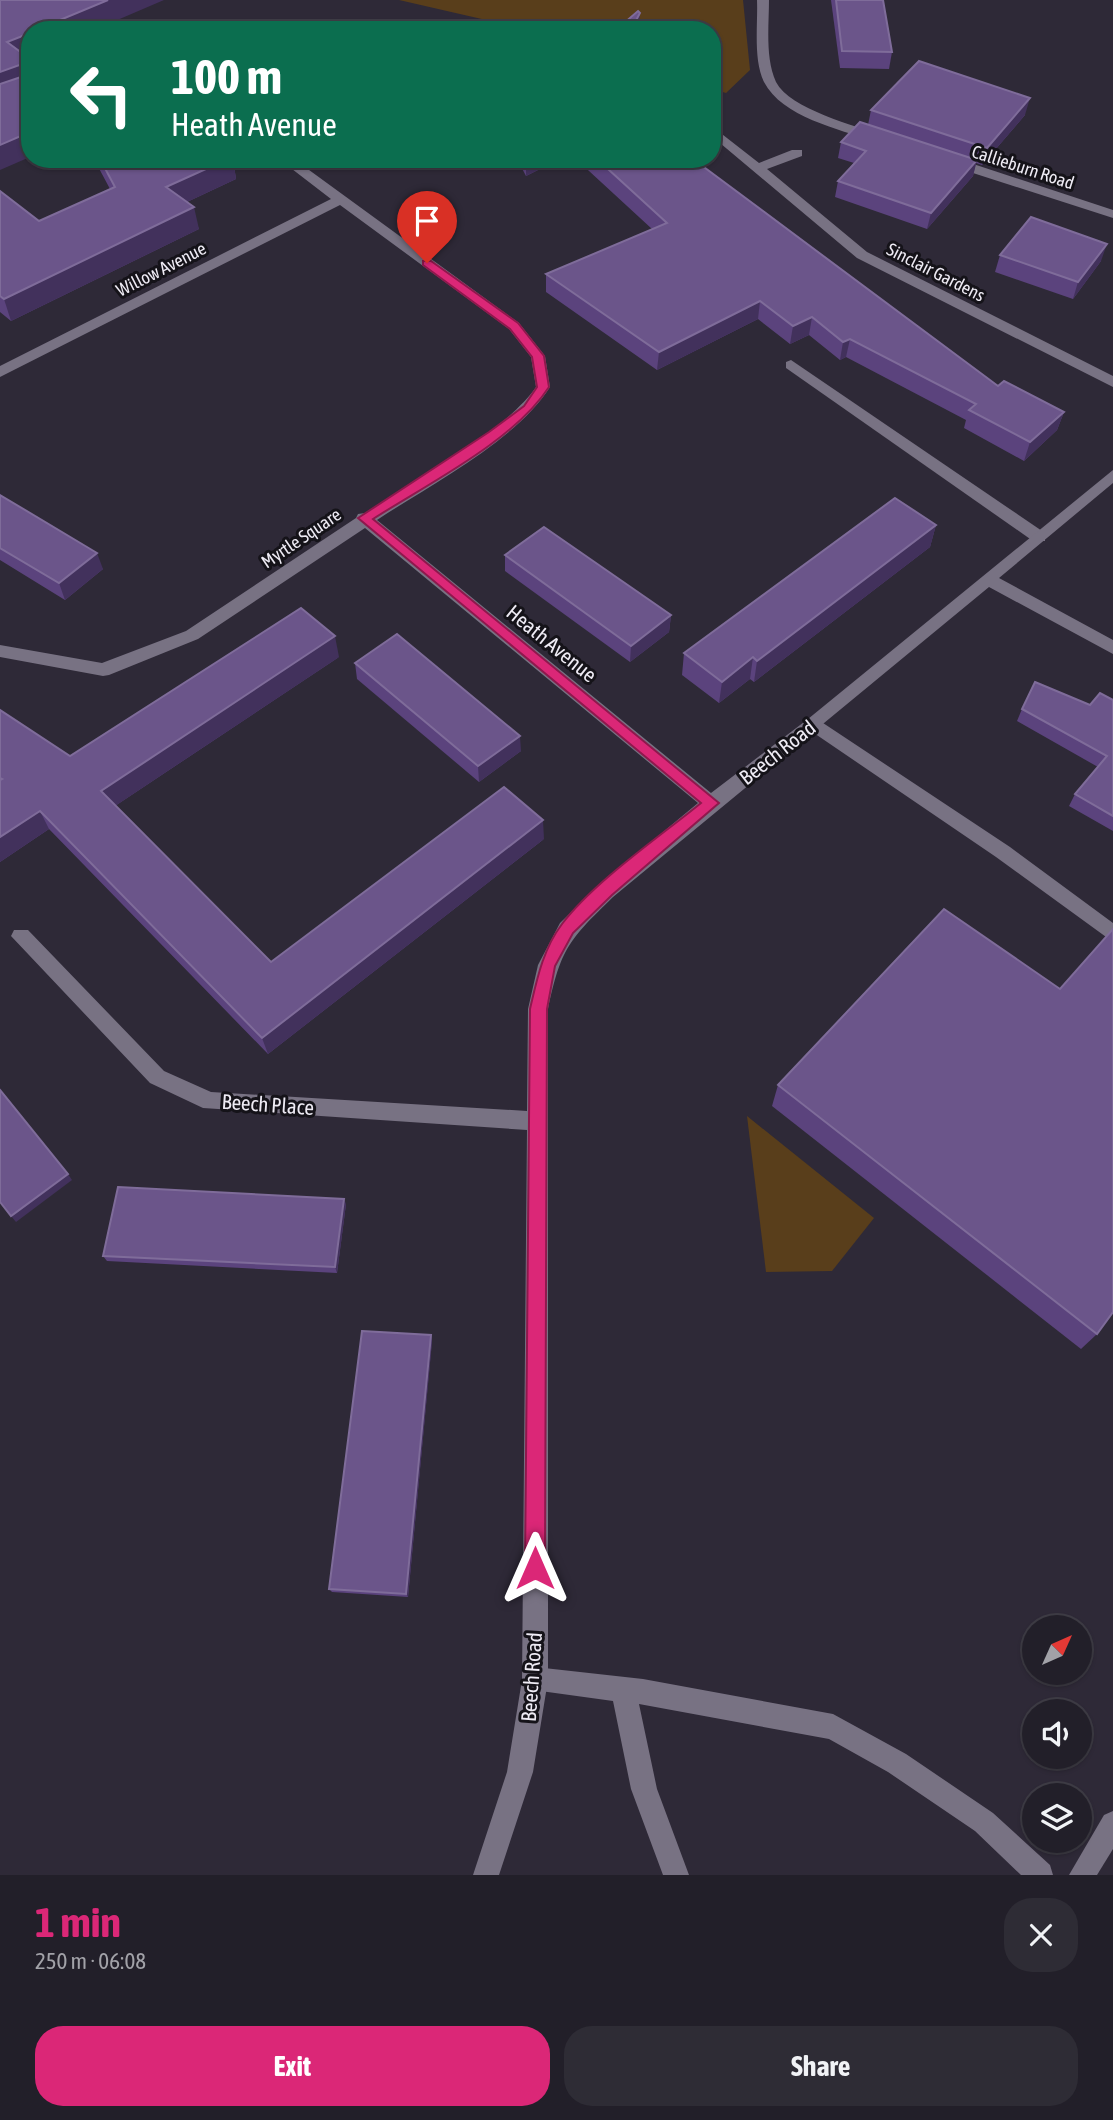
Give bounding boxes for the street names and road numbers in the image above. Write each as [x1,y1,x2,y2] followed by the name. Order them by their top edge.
[969,141,1077,193] street label: Callieburn Road
[113,237,209,301] street label: Willow Avenue
[883,238,989,306] street label: Sinclair Gardens
[257,504,345,572] street label: Myrtle Square
[502,599,602,687] street label: Heath Avenue
[734,715,820,789] street label: Beech Road
[221,1089,315,1119] street label: Beech Place
[516,1631,546,1723] street label: Beech Road

